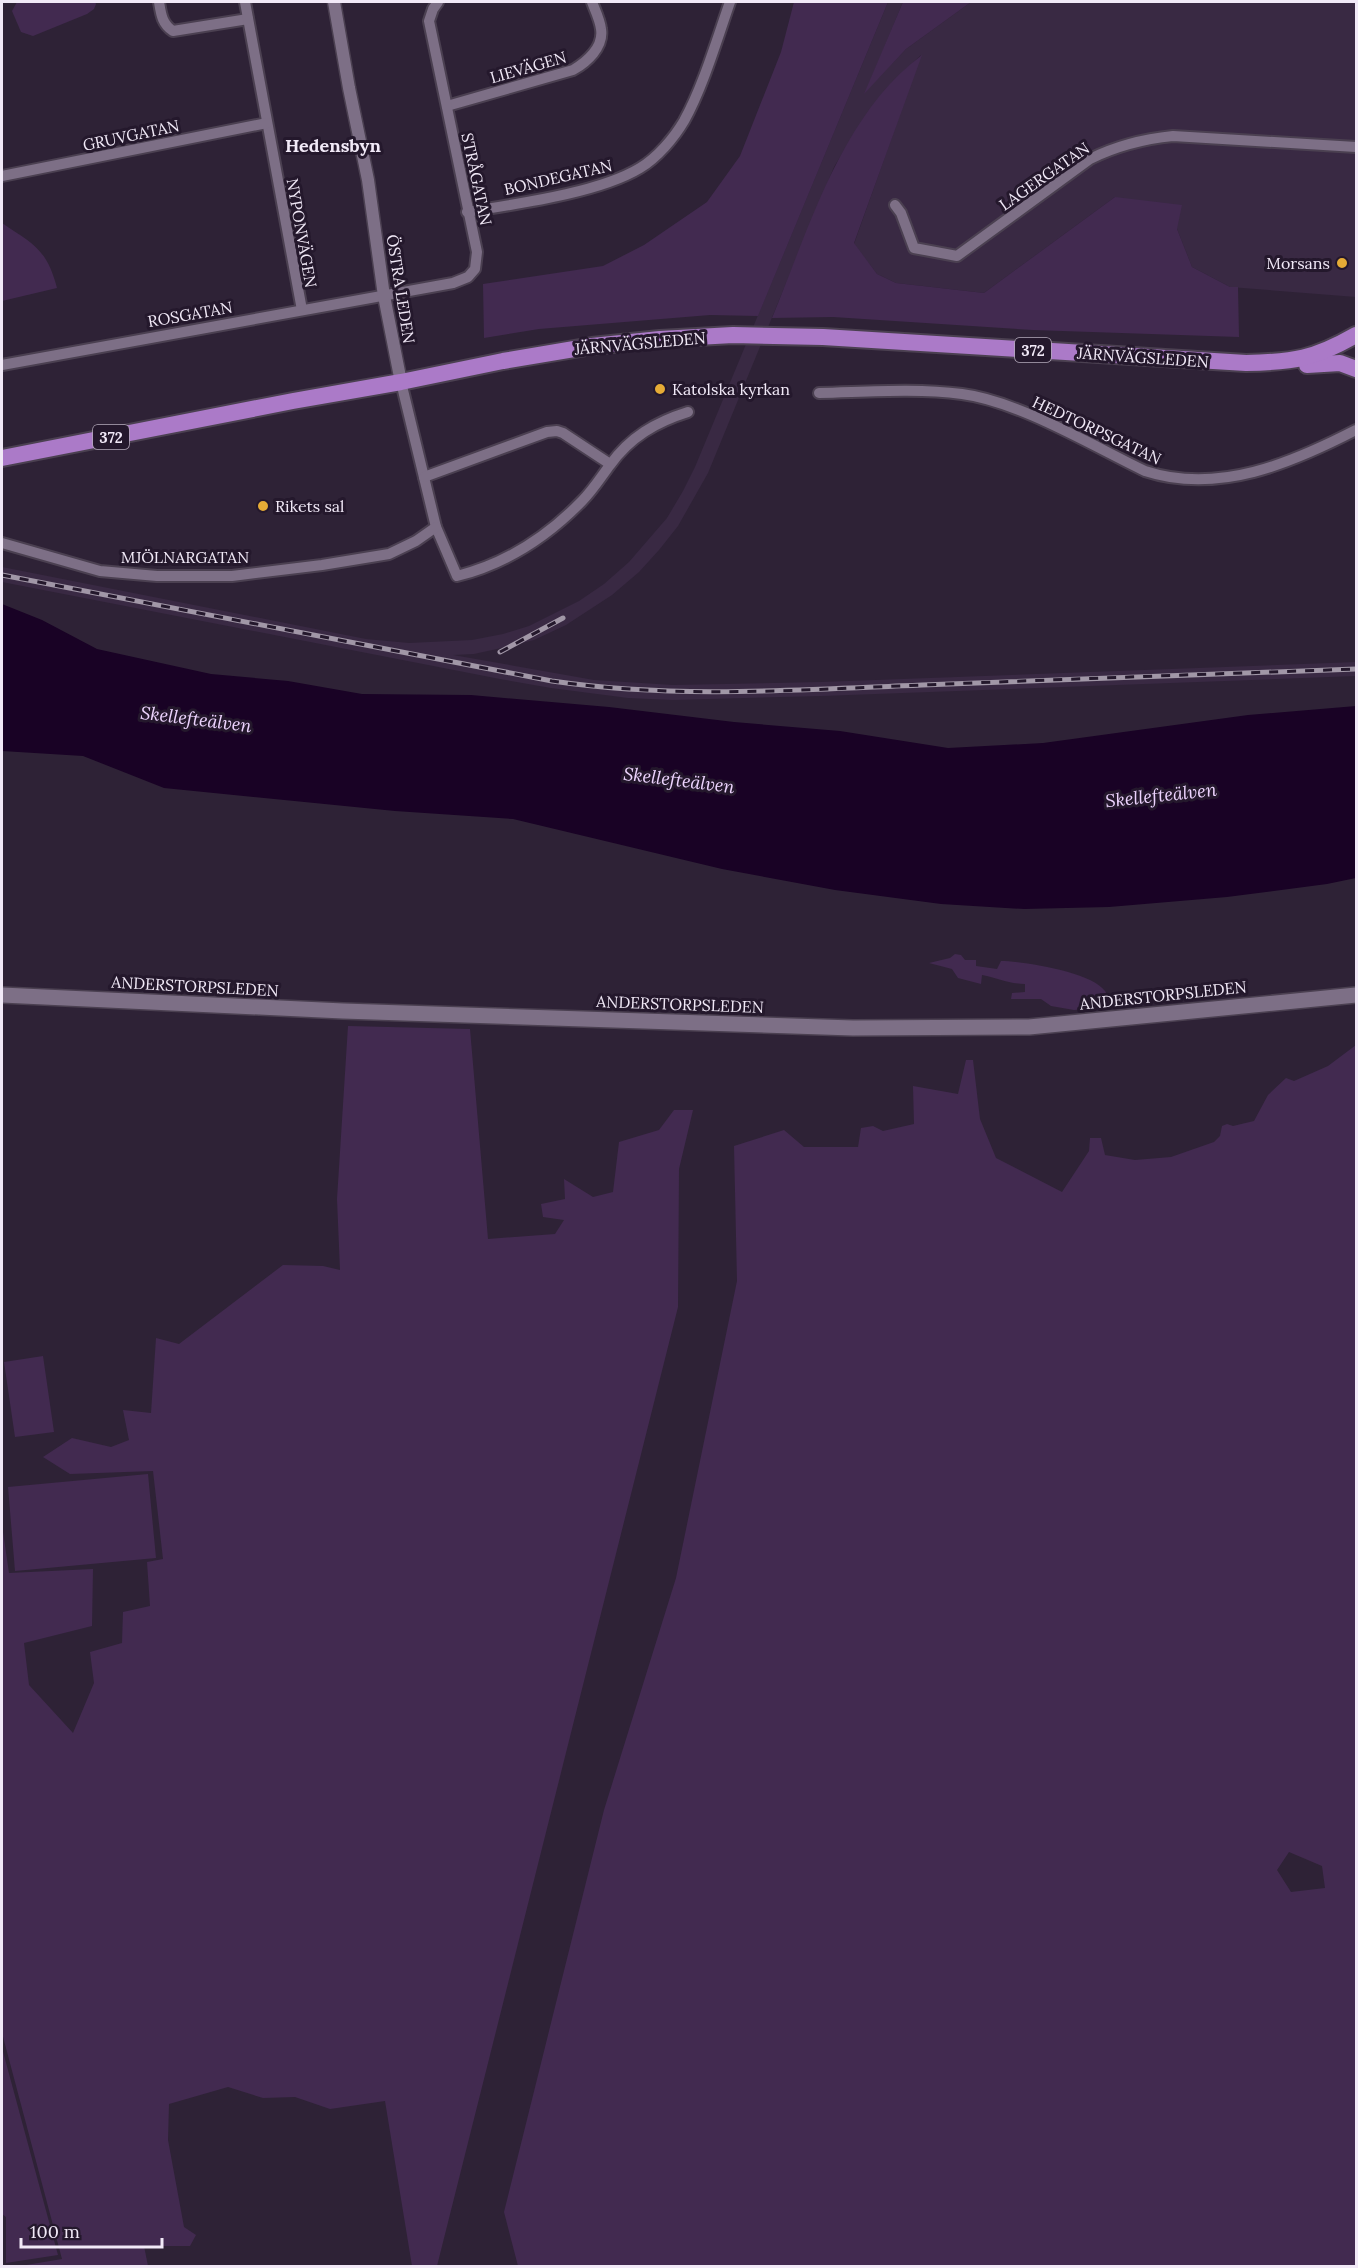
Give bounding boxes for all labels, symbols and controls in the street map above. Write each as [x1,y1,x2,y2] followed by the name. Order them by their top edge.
[487,47,569,87] street label: LIEVÄGEN
[81,115,181,155] street label: GRUVGATAN
[457,131,497,227] street label: STRÅGATAN
[285,134,381,157] district label: Hedensbyn
[995,138,1093,214] street label: LAGERGATAN
[502,155,614,199] street label: BONDEGATAN
[283,177,321,289] street label: NYPONVÄGEN
[383,233,419,345] street label: ÖSTRA LEDEN
[1266,253,1330,273] place label: Morsans
[1335,256,1349,270] marker: Morsans
[146,297,234,331] street label: ROSGATAN
[572,327,707,359] street label: JÄRNVÄGSLEDEN
[1015,338,1051,362] road number: 372
[1076,342,1209,372] street label: JÄRNVÄGSLEDEN
[672,379,790,399] place label: Katolska kyrkan
[653,382,667,396] marker: Katolska kyrkan
[1029,391,1165,469] street label: HEDTORPSGATAN
[93,425,129,449] road number: 372
[275,496,344,516] place label: Rikets sal
[256,499,270,513] marker: Rikets sal
[121,547,249,567] street label: MJÖLNARGATAN
[139,701,253,737] water label: Skellefteälven
[622,762,736,798] water label: Skellefteälven
[1104,778,1218,812] water label: Skellefteälven
[110,972,279,1000] street label: ANDERSTORPSLEDEN
[1078,976,1247,1014] street label: ANDERSTORPSLEDEN
[595,991,764,1017] street label: ANDERSTORPSLEDEN
[21,2211,162,2249] scale bar
[30,2220,80,2243] text: 100 m

